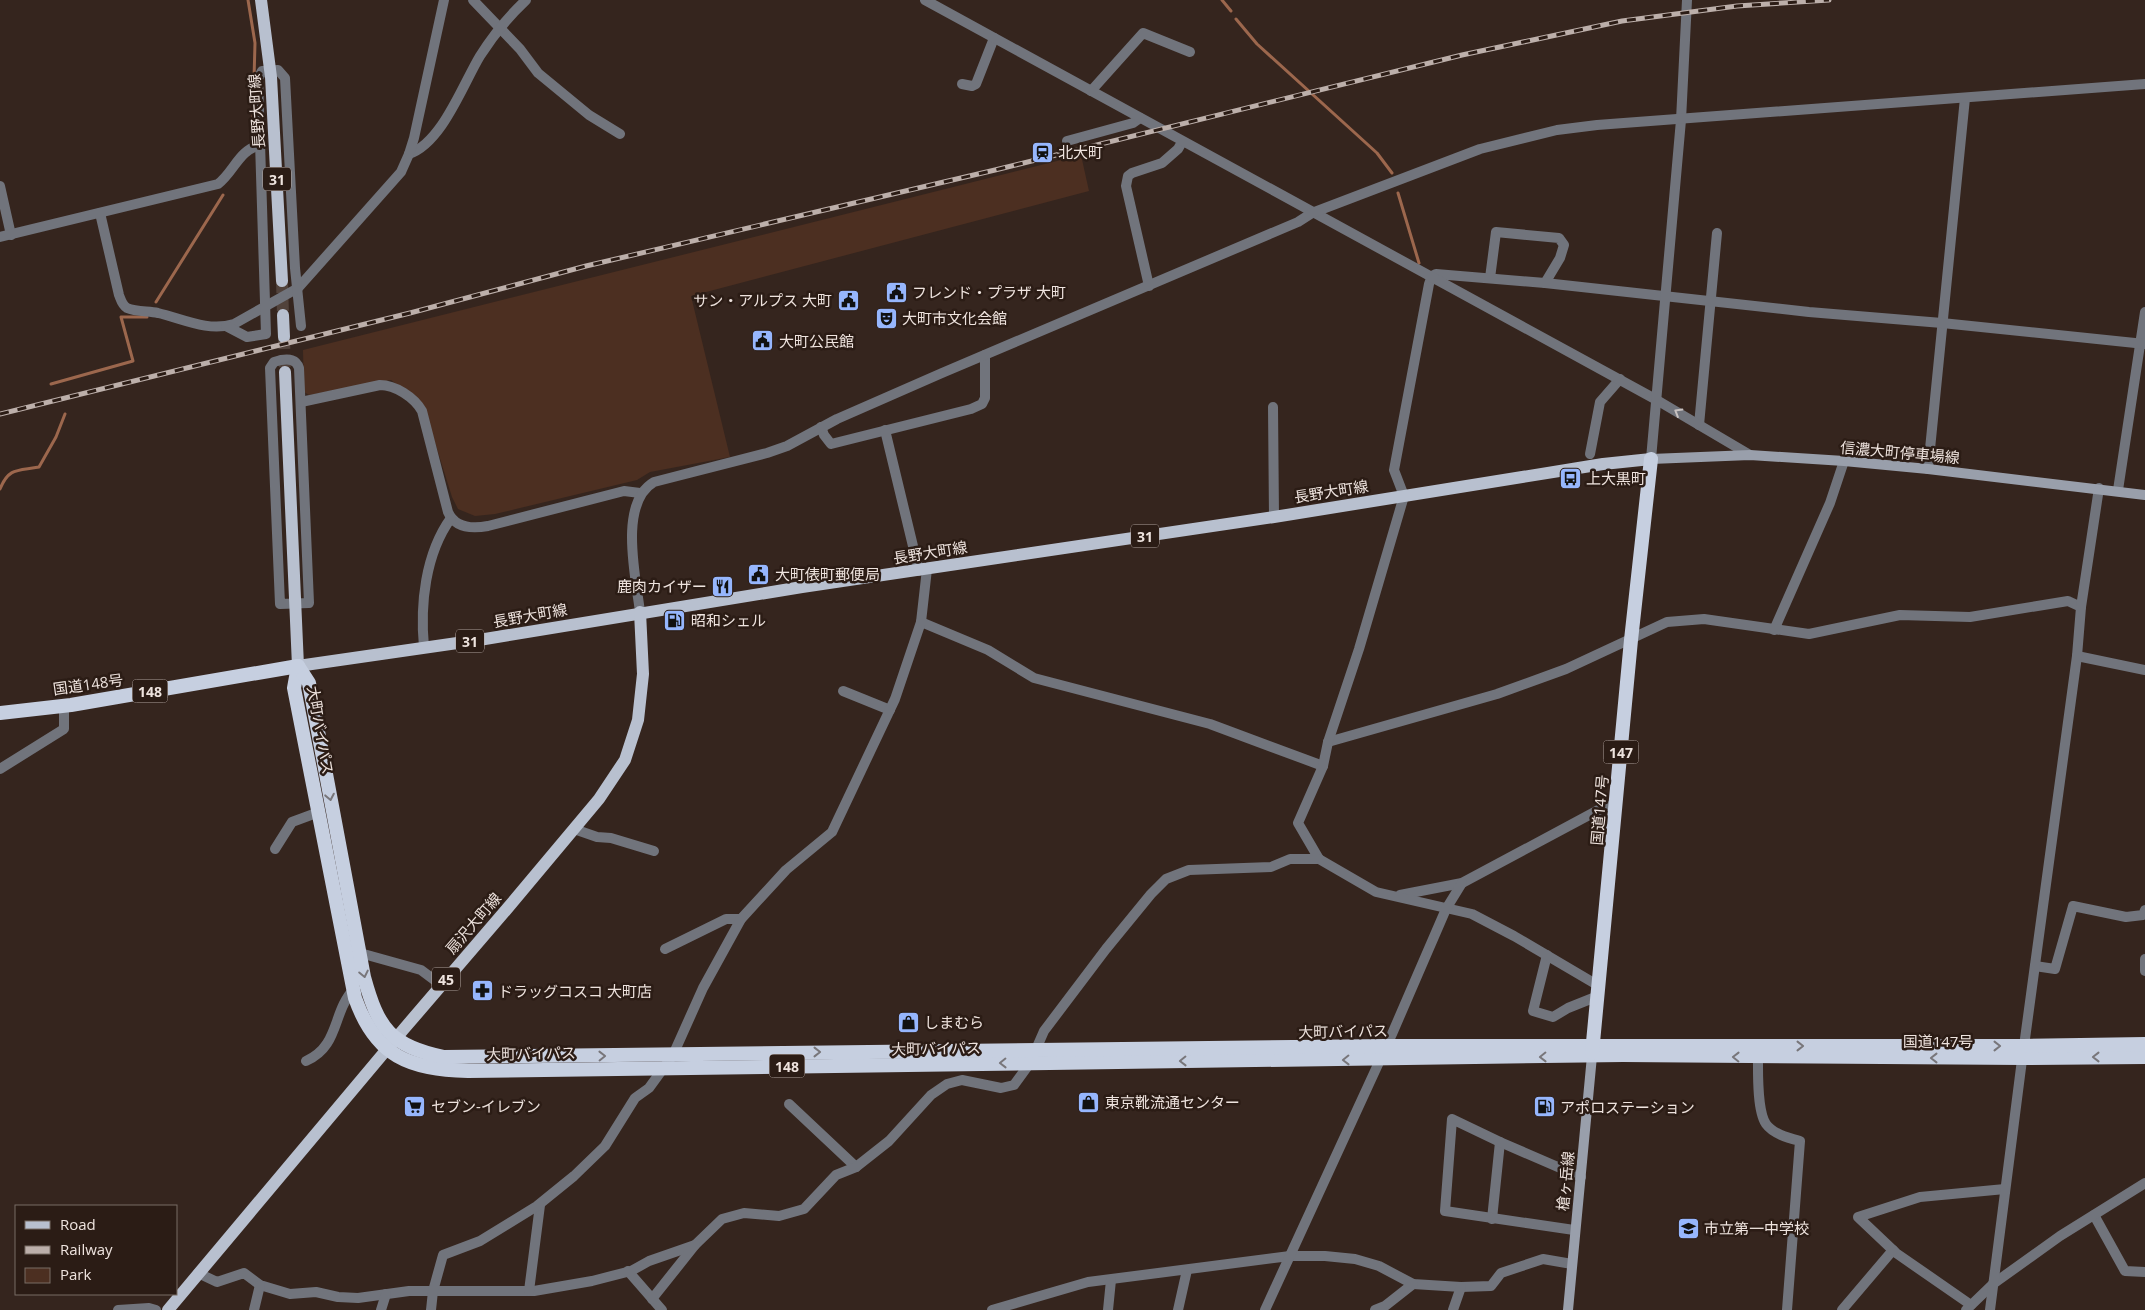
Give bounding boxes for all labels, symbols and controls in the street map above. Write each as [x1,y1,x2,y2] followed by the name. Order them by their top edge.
[243,73,269,149] street label: 長野大町線
[1030,140,1054,164] station icon: 北大町
[1058,142,1103,162] place label: 北大町
[263,168,291,190] road number: 31
[884,280,908,304] public building icon: フレンド・プラザ 大町
[912,282,1066,302] place label: フレンド・プラザ 大町
[836,288,860,312] public building icon: サン・アルプス 大町
[693,290,832,310] place label: サン・アルプス 大町
[874,306,898,330] theatre icon: 大町市文化会館
[902,308,1007,328] place label: 大町市文化会館
[751,329,775,353] public building icon: 大町公民館
[779,331,854,351] place label: 大町公民館
[1674,409,1683,419] one-way arrow
[1839,437,1961,467] street label: 信濃大町停車場線
[1558,466,1582,490] bus stop icon: 上大黒町
[1586,468,1646,488] place label: 上大黒町
[1292,475,1370,507] street label: 長野大町線
[1131,524,1159,548] road number: 31
[891,536,969,568] street label: 長野大町線
[747,562,771,586] public building icon: 大町俵町郵便局
[775,564,880,584] place label: 大町俵町郵便局
[711,574,735,598] restaurant icon: 鹿肉カイザー
[617,576,707,596] place label: 鹿肉カイザー
[491,599,569,631] street label: 長野大町線
[663,608,687,632] fuel station icon: 昭和シェル
[691,610,766,630] place label: 昭和シェル
[456,630,484,652] road number: 31
[52,669,124,699] street label: 国道148号
[132,679,168,702] road number: 148
[303,684,339,776] street label: 大町バイパス
[1604,740,1638,764] road number: 147
[1586,774,1612,846] street label: 国道147号
[325,793,335,801] one-way arrow
[441,888,505,958] street label: 扇沢大町線
[432,968,460,991] road number: 45
[358,969,369,978] one-way arrow
[470,979,494,1003] pharmacy icon: ドラッグコスコ 大町店
[498,981,652,1001] place label: ドラッグコスコ 大町店
[896,1010,920,1034] shop icon: しまむら
[924,1012,984,1032] place label: しまむら
[1298,1020,1388,1042] street label: 大町バイパス
[1903,1031,1973,1051] street label: 国道147号
[891,1037,981,1059] street label: 大町バイパス
[1796,1041,1804,1051] one-way arrow
[1994,1041,2002,1051] one-way arrow
[486,1042,576,1064] street label: 大町バイパス
[814,1047,822,1057] one-way arrow
[599,1051,607,1061] one-way arrow
[1539,1052,1546,1062] one-way arrow
[1732,1052,1740,1062] one-way arrow
[2092,1052,2100,1062] one-way arrow
[1930,1053,1938,1063] one-way arrow
[770,1054,804,1078] road number: 148
[1341,1055,1349,1065] one-way arrow
[1179,1056,1186,1066] one-way arrow
[999,1058,1006,1068] one-way arrow
[1077,1090,1101,1114] shop icon: 東京靴流通センター
[1105,1092,1240,1112] place label: 東京靴流通センター
[403,1094,427,1118] supermarket icon: セブン-イレブン
[1532,1095,1556,1119] fuel station icon: アポロステーション
[431,1096,541,1116] place label: セブン-イレブン
[1560,1097,1695,1117] place label: アポロステーション
[1552,1150,1578,1212] street label: 槍ヶ岳線
[15,1205,178,1295] legend
[60,1214,96,1234] text: Road
[1676,1216,1700,1240] school or university icon: 市立第一中学校
[1704,1218,1809,1238] place label: 市立第一中学校
[60,1239,113,1259] text: Railway
[60,1264,91,1284] text: Park

